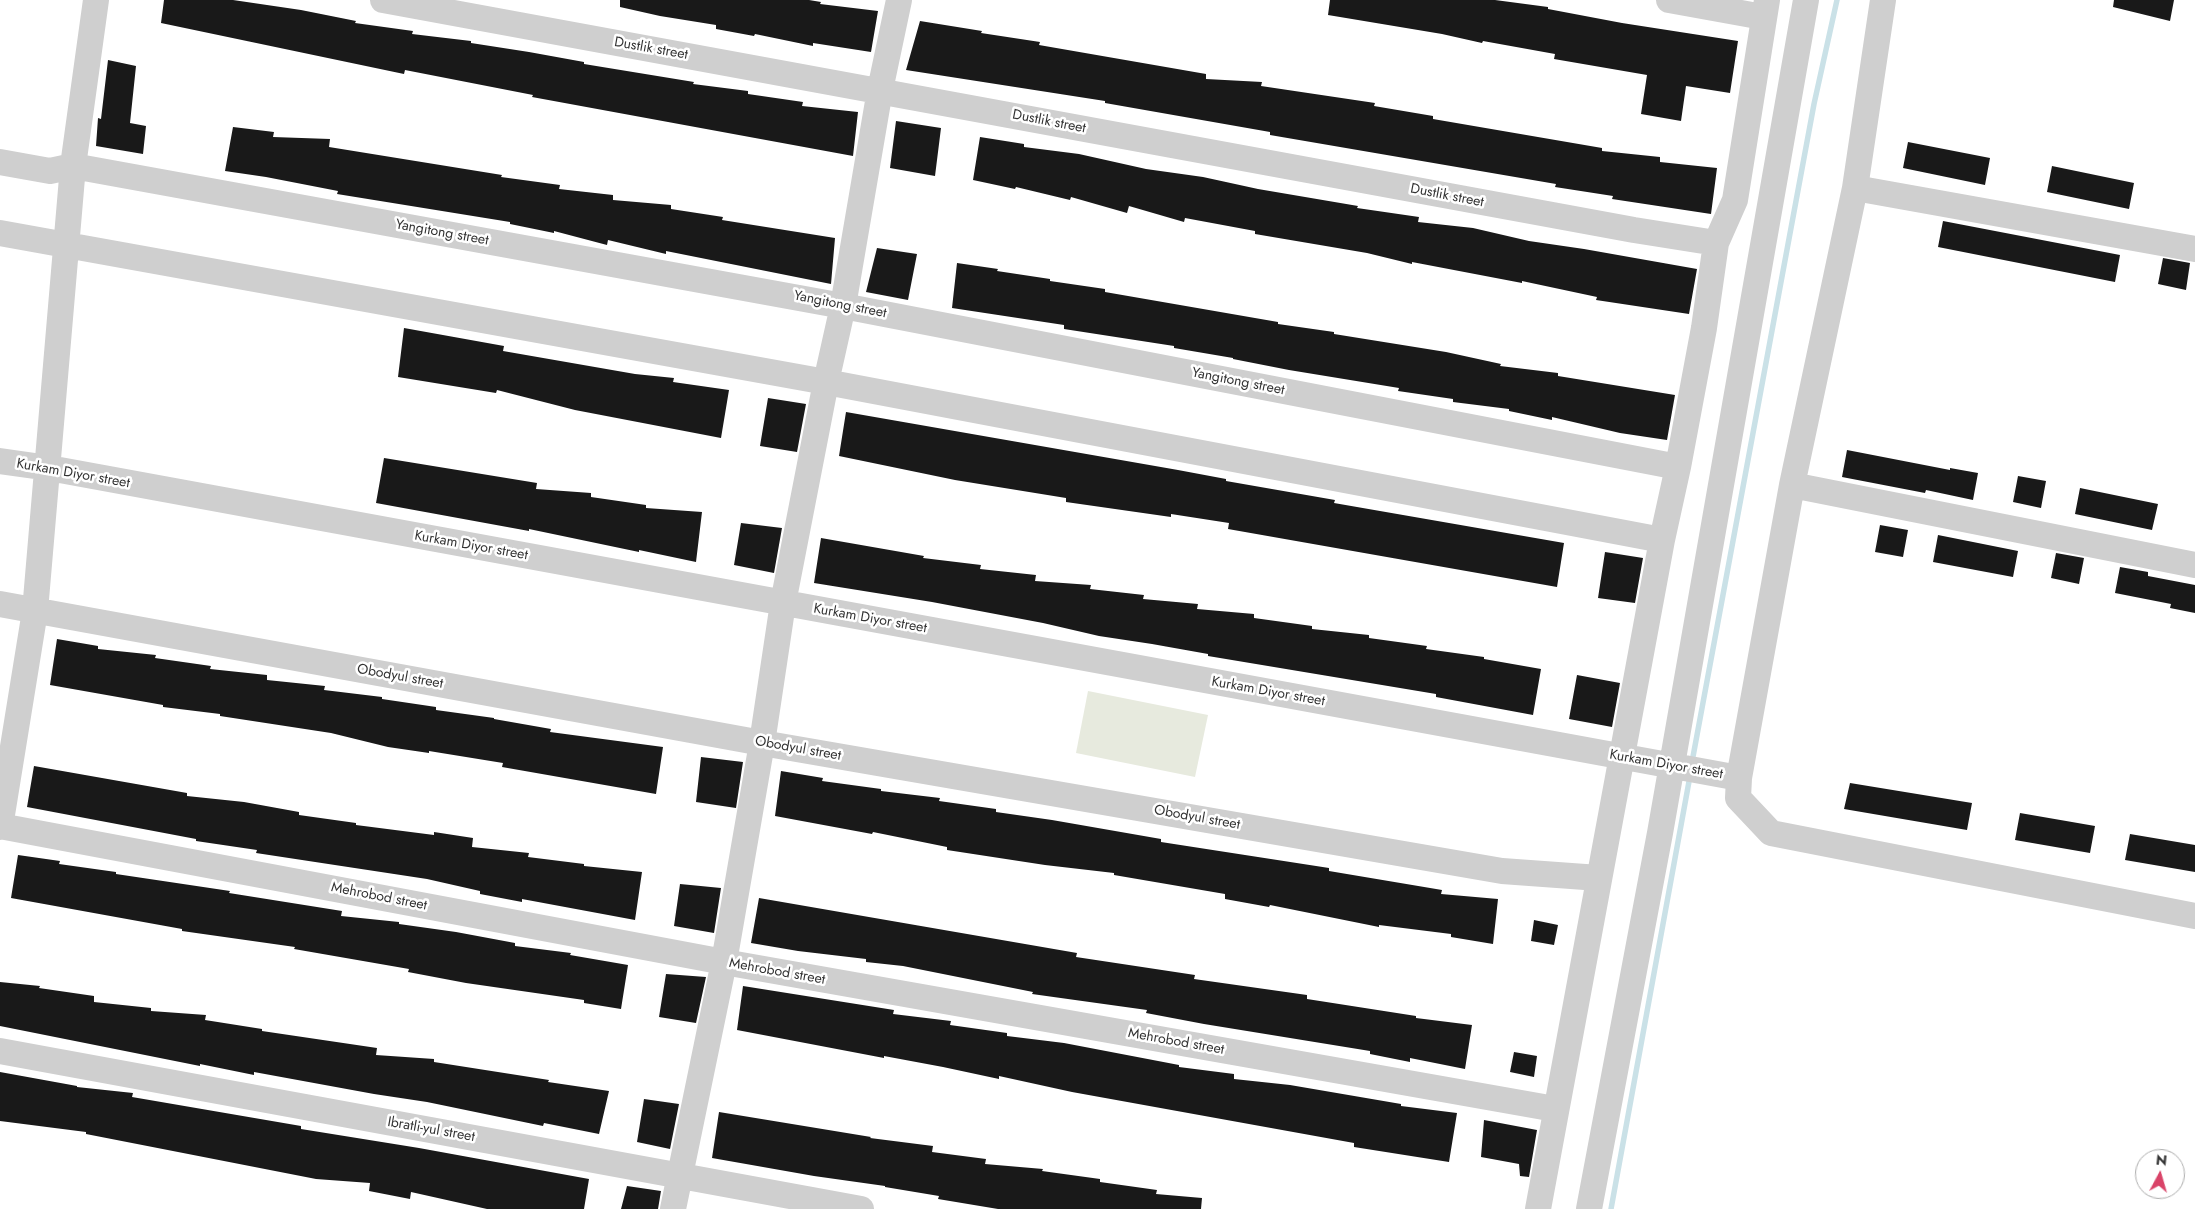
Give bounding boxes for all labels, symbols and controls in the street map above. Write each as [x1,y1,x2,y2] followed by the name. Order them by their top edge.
[613,34,689,64] street label: Dustlik street
[1011,107,1087,137] street label: Dustlik street
[1409,181,1485,211] street label: Dustlik street
[394,217,490,249] street label: Yangitong street
[792,288,888,322] street label: Yangitong street
[1190,365,1286,399] street label: Yangitong street
[15,456,131,492] street label: Kurkam Diyor street
[413,528,529,564] street label: Kurkam Diyor street
[812,601,928,637] street label: Kurkam Diyor street
[356,661,444,693] street label: Obodyul street
[1210,674,1326,710] street label: Kurkam Diyor street
[754,733,842,765] street label: Obodyul street
[1608,747,1724,783] street label: Kurkam Diyor street
[1153,802,1241,834] street label: Obodyul street
[330,879,428,915] street label: Mehrobod street
[728,955,826,989] street label: Mehrobod street
[1127,1025,1225,1059] street label: Mehrobod street
[386,1114,476,1146] street label: Ibratli-yul street
[2135,1149,2185,1199] north arrow
[2155,1150,2168,1171] text: N

